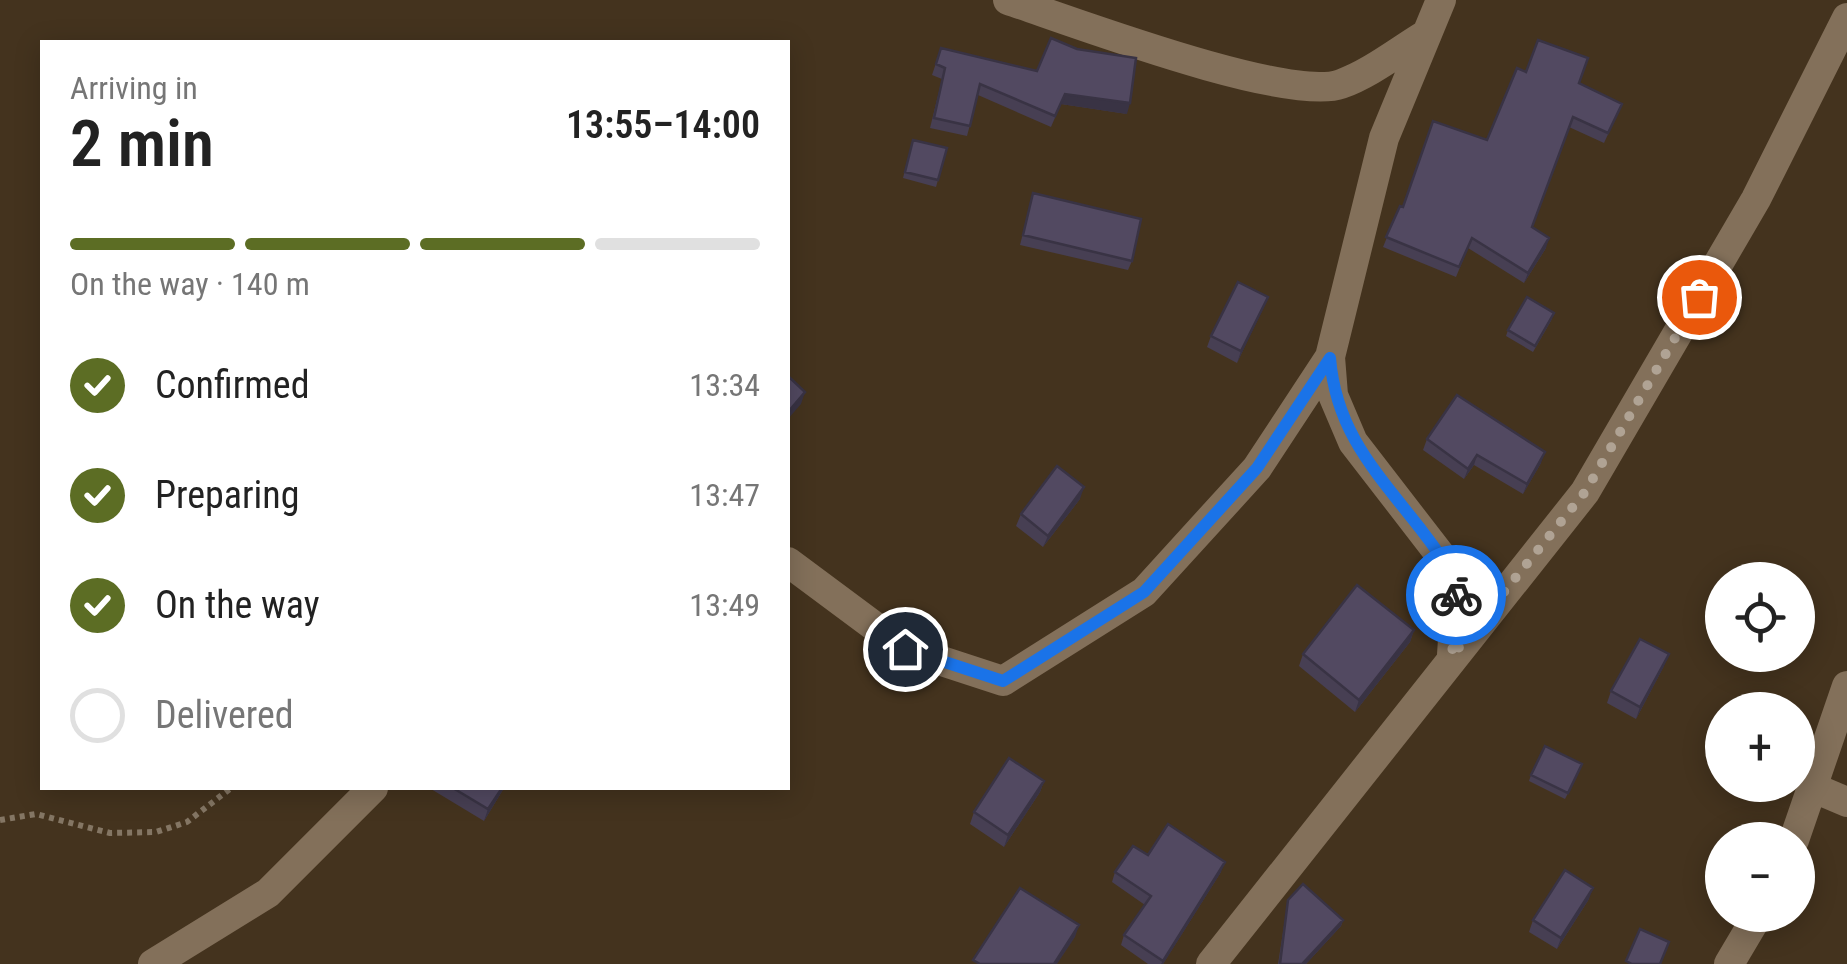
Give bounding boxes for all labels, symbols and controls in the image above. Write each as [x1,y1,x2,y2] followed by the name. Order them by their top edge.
[70,69,198,107] text: Arriving in
[566,103,760,147] text: 13:55–14:00
[70,106,214,182] text: 2 min
[1657,255,1742,340] pin
[70,265,310,303] text: On the way · 140 m
[1672,270,1727,325] icon: bag
[70,358,125,413] icon: check
[155,363,310,407] text: Confirmed
[689,366,760,404] text: 13:34
[70,468,125,523] icon: check
[155,473,300,517] text: Preparing
[689,476,760,514] text: 13:47
[1406,545,1506,645] courier
[1705,562,1815,932] map controls
[1705,562,1815,672] button: locate
[1429,568,1484,623] icon: bike
[70,578,125,633] icon: check
[155,583,320,627] text: On the way
[689,586,760,624] text: 13:49
[863,607,948,692] pin
[878,622,933,677] icon: home
[1705,692,1815,802] button: +
[155,693,294,737] text: Delivered
[1705,822,1815,932] button: −

